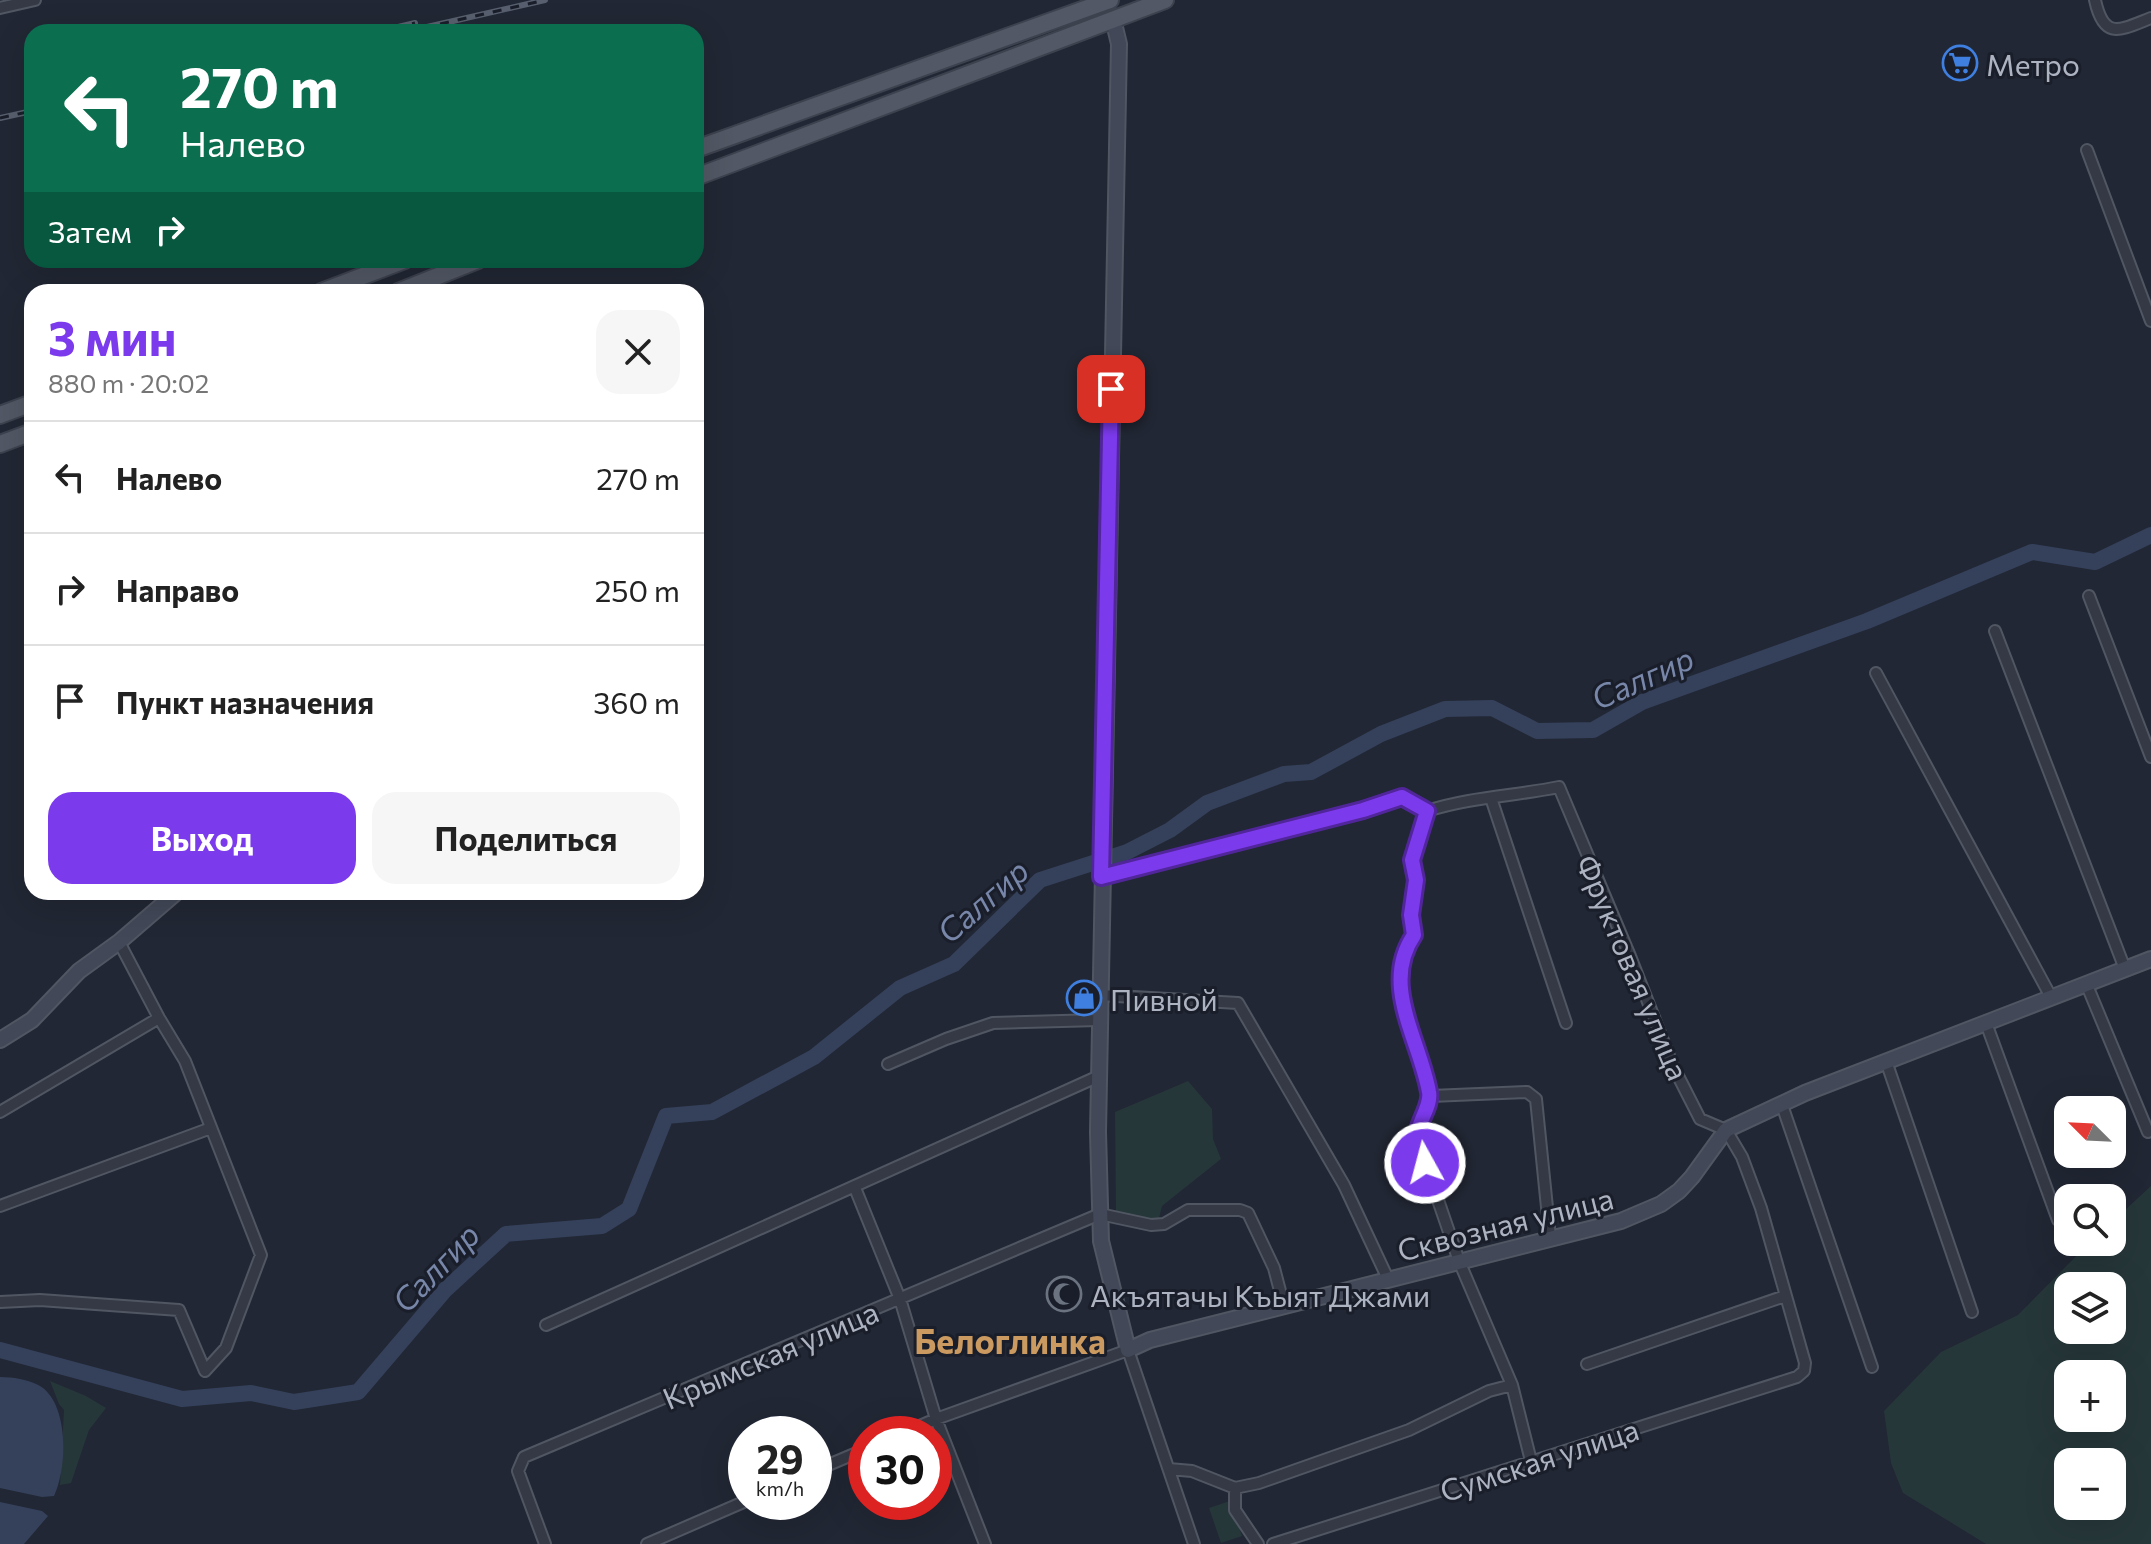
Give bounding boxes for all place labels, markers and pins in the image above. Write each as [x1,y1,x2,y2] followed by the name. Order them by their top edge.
[1941,44,1979,82] supermarket icon: Метро
[1986,45,2080,82] place label: Метро
[1077,355,1145,423] pin
[1065,979,1103,1017] shop icon: Пивной
[1110,980,1218,1017] place label: Пивной
[1045,1275,1083,1313] mosque icon: Акъятачы Къыят Джами
[1090,1276,1430,1313] place label: Акъятачы Къыят Джами

